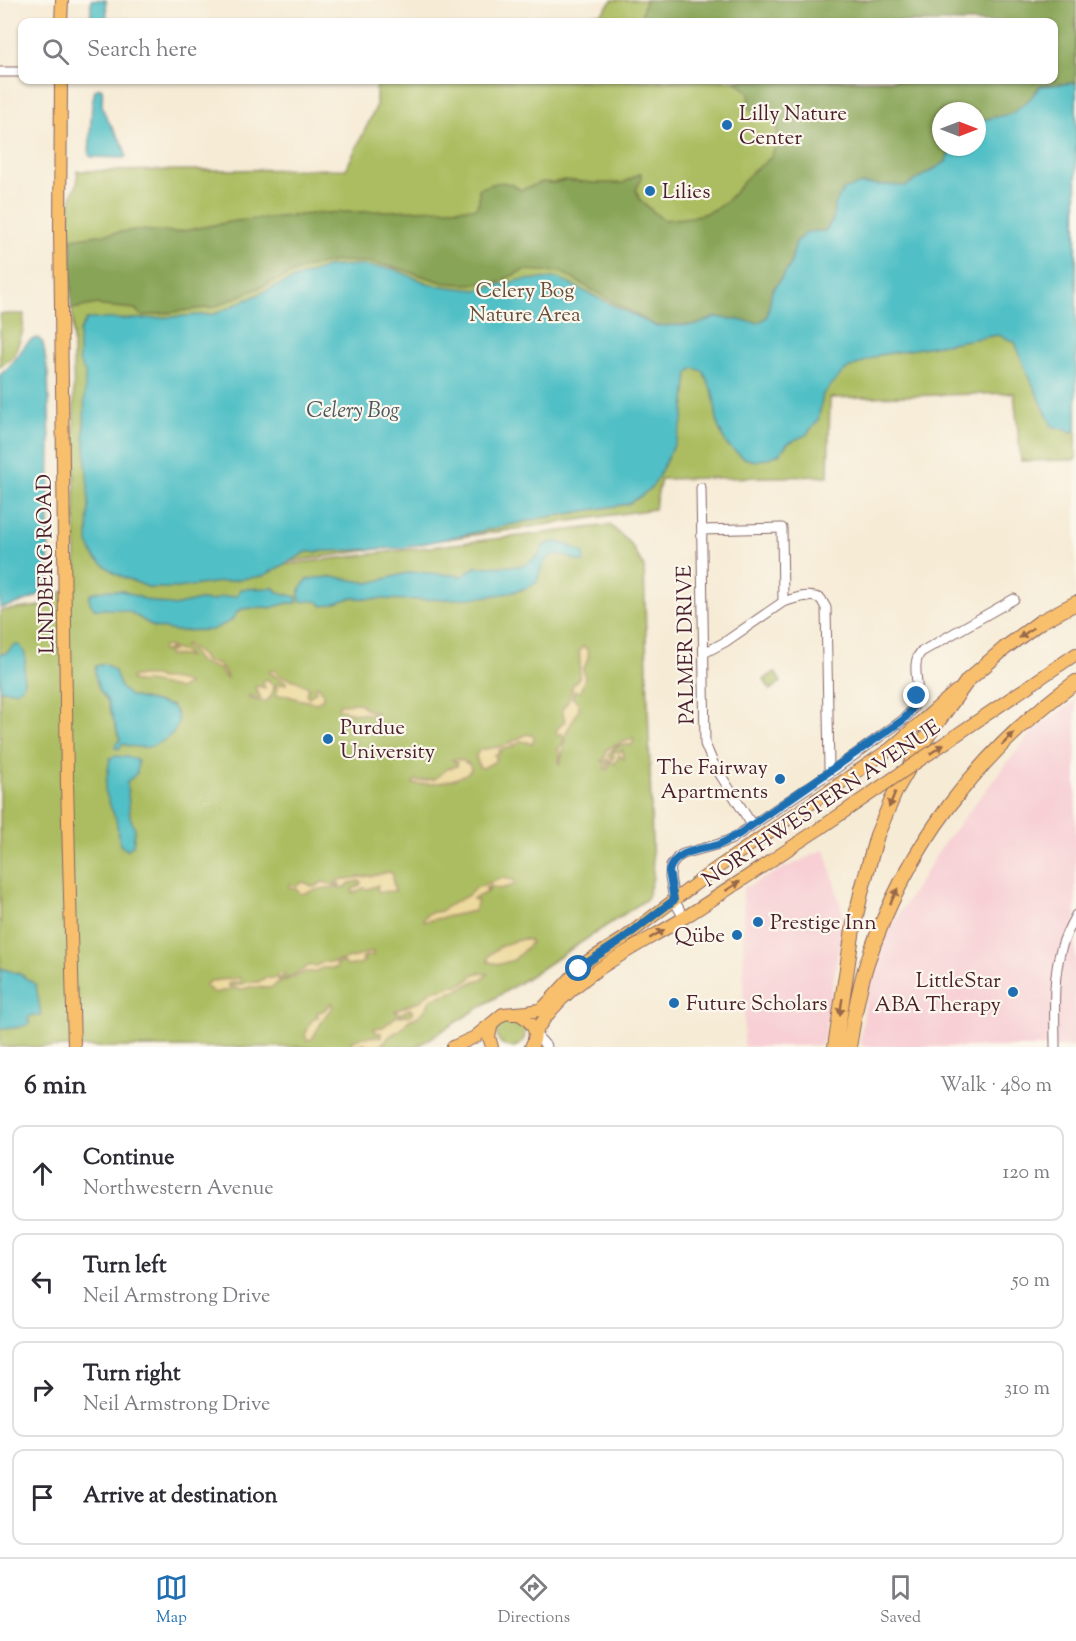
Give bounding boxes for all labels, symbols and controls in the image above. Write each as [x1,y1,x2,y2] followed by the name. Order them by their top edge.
[18,18,1058,84] search box
[39,35,72,68] icon: search
[87,35,197,67] text: Search here
[739,100,847,154] place label: Lilly Nature Center
[932,102,986,156] north arrow
[720,118,734,132] marker: Lilly Nature Center
[662,178,710,208] place label: Lilies
[643,184,657,198] marker: Lilies
[469,277,581,331] park label: Celery Bog Nature Area
[306,396,400,428] water label: Celery Bog
[30,474,64,654] street label: LINDBERG ROAD
[671,565,703,725] street label: PALMER DRIVE
[1018,626,1034,639] one-way arrow
[903,682,929,708] route end
[697,713,948,896] street label: NORTHWESTERN AVENUE
[340,714,436,768] place label: Purdue University
[321,732,335,746] marker: Purdue University
[1000,732,1014,746] one-way arrow
[929,743,945,754] one-way arrow
[657,754,769,808] place label: The Fairway Apartments
[773,772,787,786] marker: The Fairway Apartments
[887,791,896,809] one-way arrow
[725,880,742,891] one-way arrow
[890,887,899,904] one-way arrow
[770,909,877,939] place label: Prestige Inn
[751,915,765,929] marker: Prestige Inn
[674,922,725,952] place label: Qübe
[649,928,665,939] one-way arrow
[730,928,744,942] marker: Qübe
[565,955,591,981] route start
[874,967,1002,1021] place label: LittleStar ABA Therapy
[1006,985,1020,999] marker: LittleStar ABA Therapy
[686,990,828,1020] place label: Future Scholars
[667,996,681,1010] marker: Future Scholars
[836,997,845,1016] one-way arrow
[24,1068,87,1105] text: 6 min
[940,1072,1052,1101] text: Walk · 480 m
[83,1143,174,1175] text: Continue
[26,1157,59,1190] icon: ahead
[1002,1159,1050,1188] text: 120 m
[83,1175,274,1204] text: Northwestern Avenue
[83,1251,166,1283] text: Turn left
[26,1265,59,1298] icon: left
[1012,1267,1050,1296] text: 50 m
[83,1283,270,1312] text: Neil Armstrong Drive
[83,1359,180,1391] text: Turn right
[26,1373,59,1406] icon: right
[1004,1375,1050,1404] text: 310 m
[83,1391,270,1420] text: Neil Armstrong Drive
[26,1481,59,1514] icon: arrive
[83,1481,278,1513] text: Arrive at destination
[155,1571,188,1630] tab: Map
[498,1571,570,1630] tab: Directions
[880,1571,921,1630] tab: Saved

